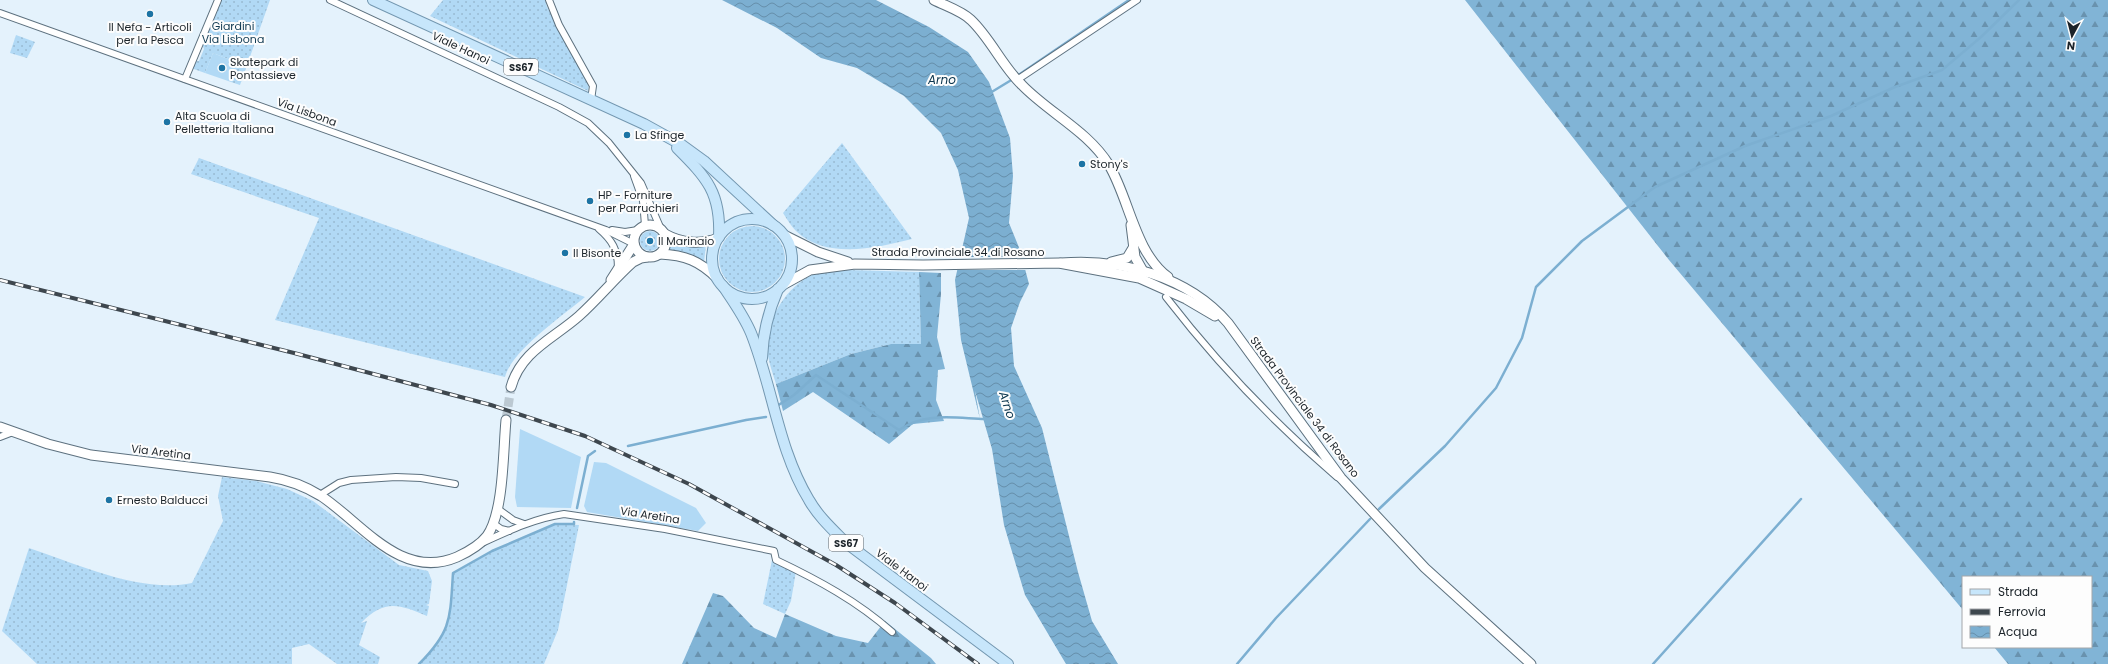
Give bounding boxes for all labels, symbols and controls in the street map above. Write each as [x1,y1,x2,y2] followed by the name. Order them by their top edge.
[145,9,155,19] marker: Il Nefa - Articoli per la Pesca
[2052,16,2092,56] north arrow
[202,18,264,47] park label: Giardini Via Lisbona
[108,19,192,48] place label: Il Nefa - Articoli per la Pesca
[430,28,493,68] street label: Viale Hanoi
[2066,37,2076,54] text: N
[230,54,298,83] place label: Skatepark di Pontassieve
[504,59,538,75] road number: SS67
[217,63,227,73] marker: Skatepark di Pontassieve
[927,71,956,88] water label: Arno
[275,94,339,130] street label: Via Lisbona
[175,108,274,137] place label: Alta Scuola di Pelletteria Italiana
[162,117,172,127] marker: Alta Scuola di Pelletteria Italiana
[635,127,684,143] place label: La Sfinge
[622,130,632,140] marker: La Sfinge
[1090,156,1128,172] place label: Stony's
[1077,159,1087,169] marker: Stony's
[598,187,679,216] place label: HP - Forniture per Parruchieri
[585,196,595,206] marker: HP - Forniture per Parruchieri
[658,233,714,249] place label: Il Marinaio
[645,236,655,246] marker: Il Marinaio
[872,244,1044,260] street label: Strada Provinciale 34 di Rosano
[573,245,622,261] place label: Il Bisonte
[560,248,570,258] marker: Il Bisonte
[1247,333,1363,481] street label: Strada Provinciale 34 di Rosano
[995,388,1020,421] water label: Arno
[130,440,192,464] street label: Via Aretina
[117,492,208,508] place label: Ernesto Balducci
[104,495,114,505] marker: Ernesto Balducci
[619,502,681,528] street label: Via Aretina
[829,535,863,551] road number: SS67
[872,545,932,595] street label: Viale Hanoi
[1962,576,2092,648] legend
[1998,583,2038,600] text: Strada
[1998,603,2046,620] text: Ferrovia
[1998,623,2037,640] text: Acqua

